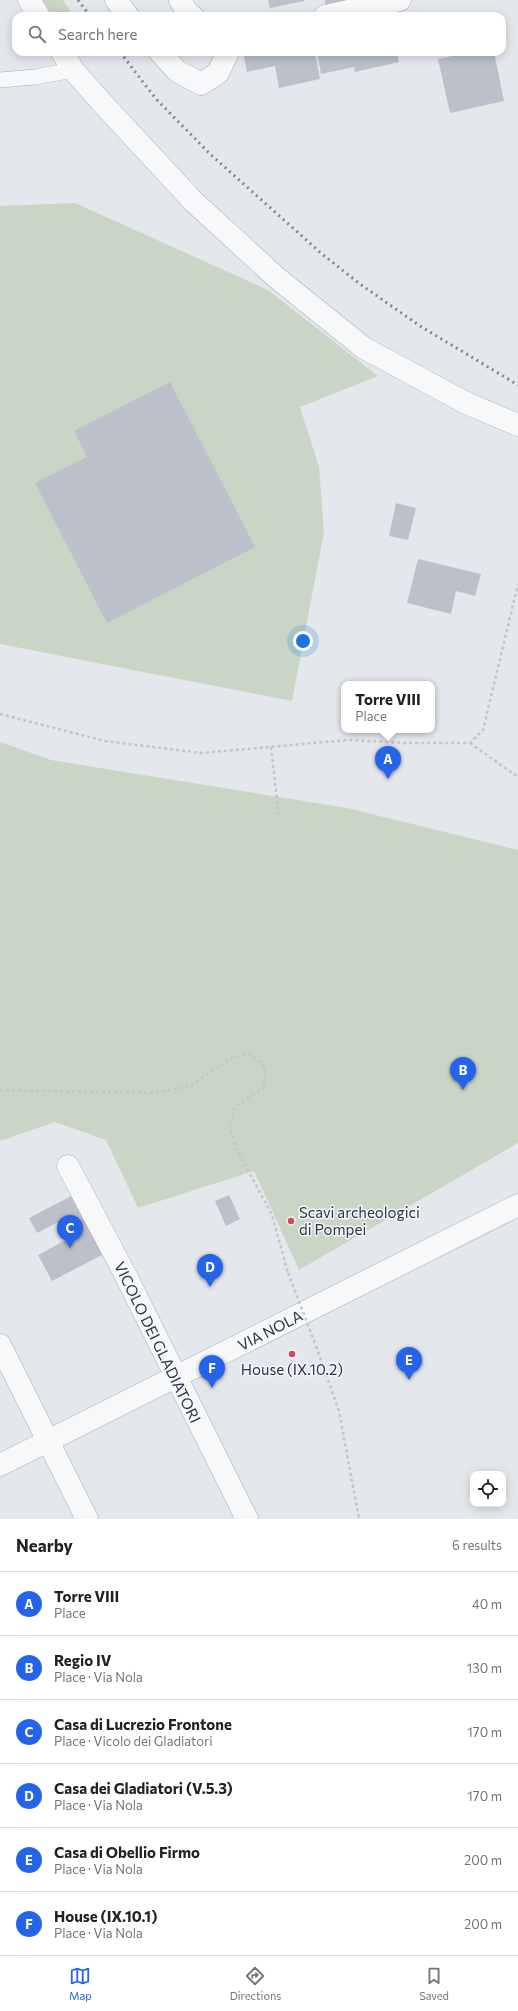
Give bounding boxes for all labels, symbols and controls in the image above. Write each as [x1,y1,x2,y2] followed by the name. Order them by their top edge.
[12,12,506,56] search box
[26,23,48,45] icon: search
[58,25,137,43] text: Search here
[293,631,313,651] your location
[341,681,435,733] popup
[355,690,421,708] text: Torre VIII
[355,708,387,724] text: Place
[375,746,401,779] pin: A
[450,1057,476,1090] pin: B
[299,1203,420,1238] place label: Scavi archeologici di Pompei
[57,1215,83,1248] pin: C
[286,1216,296,1226] marker: Scavi archeologici di Pompei
[197,1254,223,1287] pin: D
[111,1258,205,1426] street label: VICOLO DEI GLADIATORI
[235,1306,305,1354] street label: VIA NOLA
[396,1347,422,1380] pin: E
[287,1349,297,1359] marker: House (IX.10.2)
[199,1355,225,1388] pin: F
[241,1360,343,1378] place label: House (IX.10.2)
[470,1471,506,1507] map controls
[470,1471,506,1507] button: locate
[16,1535,73,1556] text: Nearby
[452,1537,502,1553] text: 6 results
[54,1587,119,1605] text: Torre VIII
[24,1596,34,1612] text: A
[472,1596,502,1612] text: 40 m
[54,1605,86,1621] text: Place
[54,1651,111,1669] text: Regio IV
[25,1660,33,1676] text: B
[467,1660,502,1676] text: 130 m
[54,1669,143,1685] text: Place · Via Nola
[54,1715,232,1733] text: Casa di Lucrezio Frontone
[25,1724,33,1740] text: C
[467,1724,502,1740] text: 170 m
[54,1733,213,1749] text: Place · Vicolo dei Gladiatori
[54,1779,233,1797] text: Casa dei Gladiatori (V.5.3)
[24,1788,34,1804] text: D
[467,1788,502,1804] text: 170 m
[54,1797,143,1813] text: Place · Via Nola
[54,1843,200,1861] text: Casa di Obellio Firmo
[25,1852,33,1868] text: E
[464,1852,502,1868] text: 200 m
[54,1861,143,1877] text: Place · Via Nola
[54,1907,157,1925] text: House (IX.10.1)
[25,1916,33,1932] text: F
[464,1916,502,1932] text: 200 m
[54,1925,143,1941] text: Place · Via Nola
[69,1965,92,2002] tab: Map
[230,1965,281,2002] tab: Directions
[419,1965,449,2002] tab: Saved

